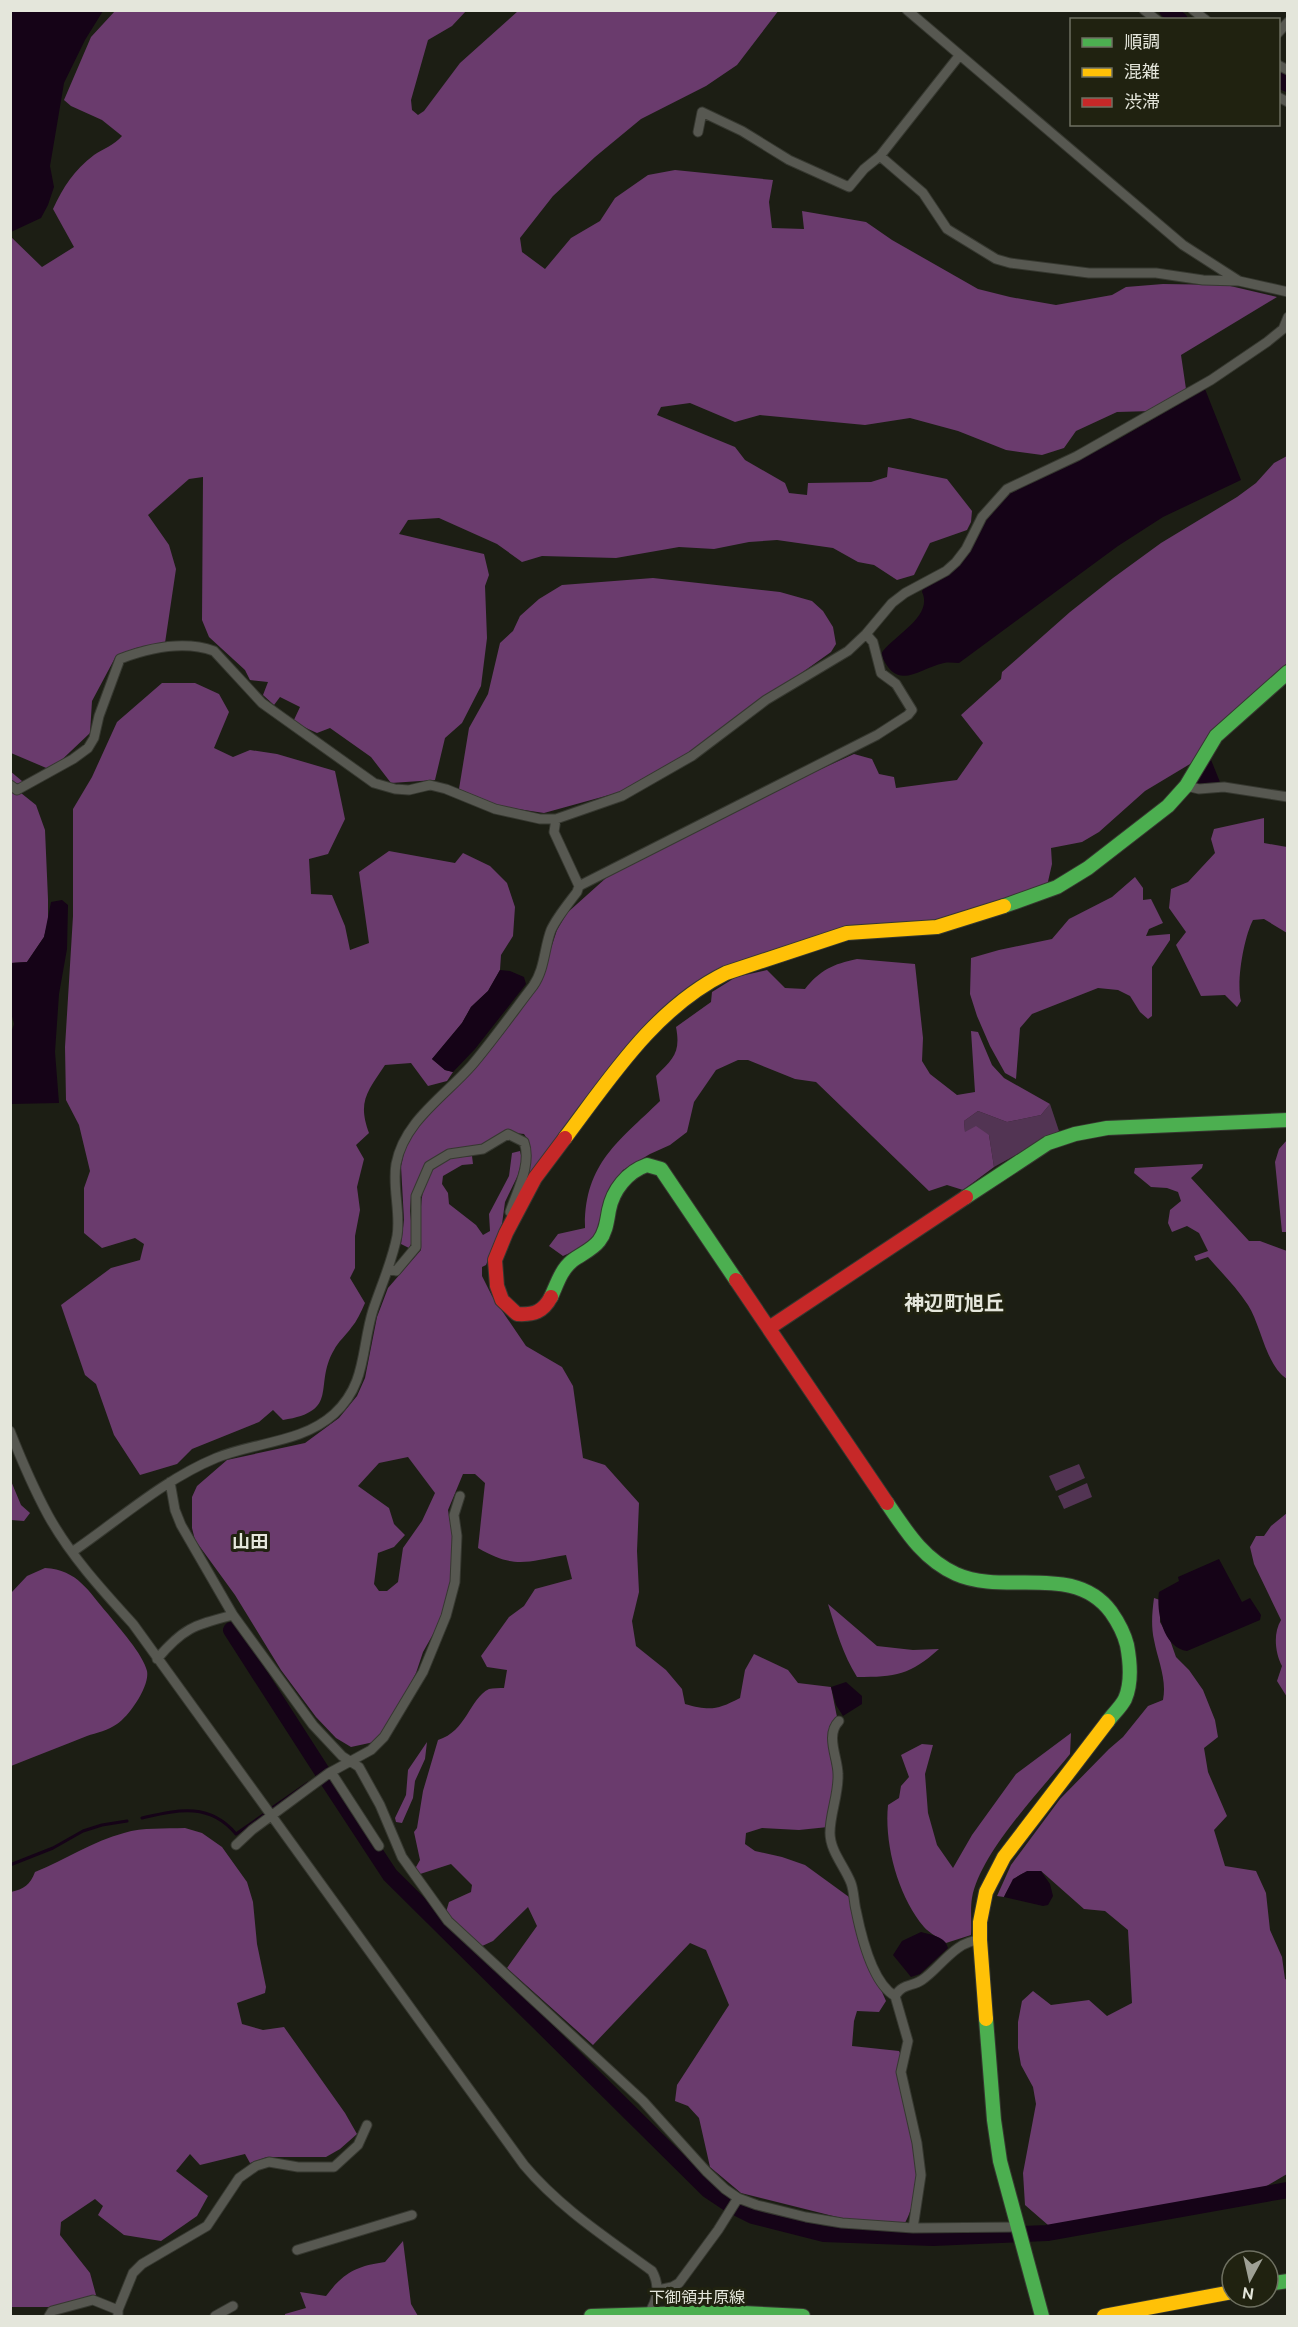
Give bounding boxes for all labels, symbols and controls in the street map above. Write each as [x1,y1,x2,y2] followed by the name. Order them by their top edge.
[1070,18,1280,126] legend
[1124,31,1160,51] text: 順調
[1124,61,1160,81] text: 混雑
[1124,91,1160,111] text: 渋滞
[904,1291,1004,1314] district label: 神辺町旭丘
[232,1531,268,1551] district label: 山田
[1220,2249,1280,2309] north arrow
[1241,2284,1255,2304] text: N
[649,2288,745,2306] street label: 下御領井原線

